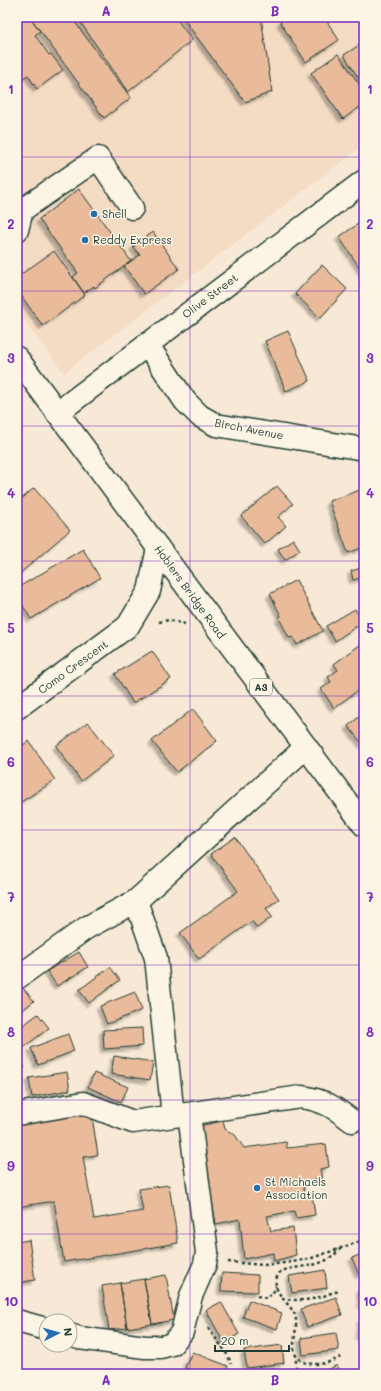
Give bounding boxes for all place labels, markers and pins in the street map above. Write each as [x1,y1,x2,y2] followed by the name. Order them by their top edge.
[102,206,127,221] place label: Shell
[89,209,99,219] marker: Shell
[93,232,172,247] place label: Reddy Express
[80,235,90,245] marker: Reddy Express
[265,1174,327,1202] place label: St Michaels Association
[252,1183,262,1193] marker: St Michaels Association

